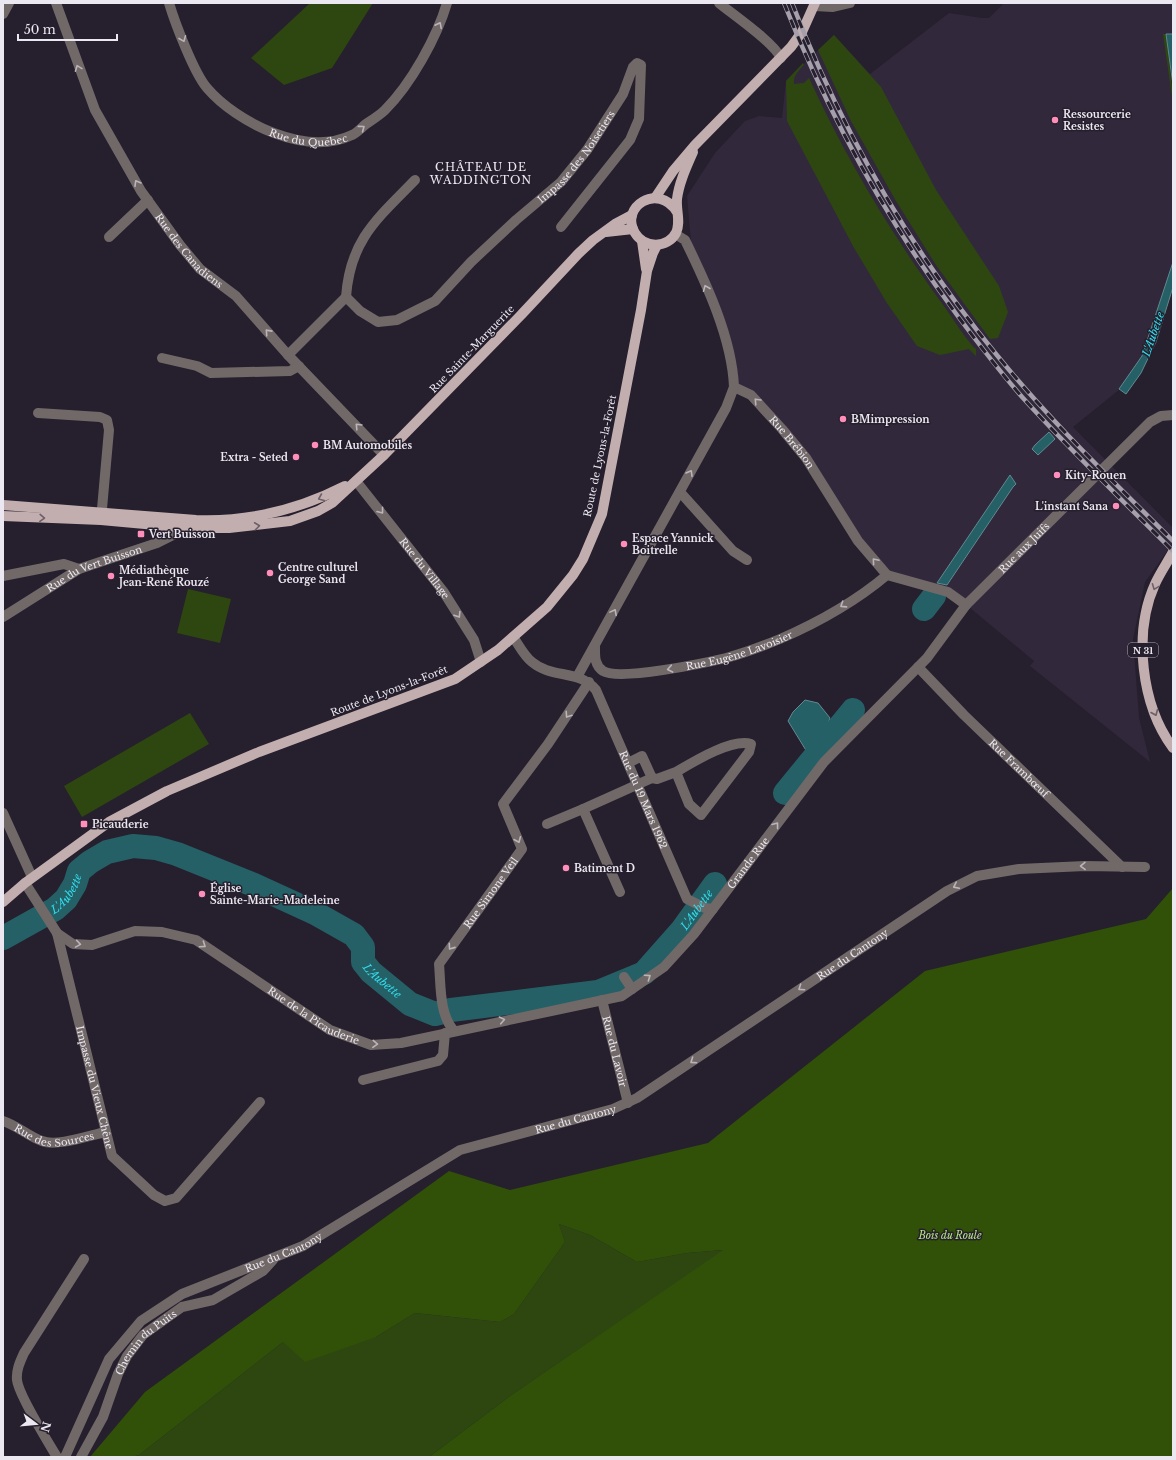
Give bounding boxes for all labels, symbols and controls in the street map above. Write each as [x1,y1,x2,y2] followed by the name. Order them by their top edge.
[18,16,117,42] scale bar
[24,22,56,37] text: 50 m
[434,22,441,29] one-way arrow
[178,35,186,43] one-way arrow
[75,64,83,71] one-way arrow
[535,108,617,206] street label: Impasse des Noisetiers
[1063,108,1131,133] place label: Ressourcerie Resistes
[1050,115,1060,125] marker: Ressourcerie Resistes
[267,125,350,149] street label: Rue du Québec
[357,125,364,132] one-way arrow
[429,160,532,187] district label: CHÂTEAU DE WADDINGTON
[134,180,141,187] one-way arrow
[153,210,226,291] street label: Rue des Canadiens
[703,285,711,292] one-way arrow
[427,302,517,396] street label: Rue Sainte-Marguerite
[1139,310,1167,359] water label: L'Aubette
[266,329,273,337] one-way arrow
[581,394,619,518] street label: Route de Lyons-la-Forêt
[754,398,761,406] one-way arrow
[767,413,818,471] street label: Rue Brébion
[851,413,930,426] place label: BMimpression
[838,414,848,424] marker: BMimpression
[355,423,363,431] one-way arrow
[323,439,412,452] place label: BM Automobiles
[310,440,320,450] marker: BM Automobiles
[220,451,288,464] place label: Extra - Seted
[291,452,301,462] marker: Extra - Seted
[1065,469,1127,482] place label: Kity-Rouen
[686,470,693,477] one-way arrow
[1052,470,1062,480] marker: Kity-Rouen
[318,493,326,501] one-way arrow
[1035,500,1108,513] place label: L'instant Sana
[1111,501,1121,511] marker: L'instant Sana
[376,506,383,513] one-way arrow
[39,514,45,522] one-way arrow
[996,519,1052,576] street label: Rue aux Juifs
[254,522,260,531] one-way arrow
[148,528,216,541] place label: Vert Buisson
[136,529,146,539] marker: Vert Buisson
[632,532,714,557] place label: Espace Yannick Boitrelle
[397,535,453,601] street label: Rue du Village
[619,539,629,549] marker: Espace Yannick Boitrelle
[44,542,144,595] street label: Rue du Vert Buisson
[873,559,880,566] one-way arrow
[278,561,359,586] place label: Centre culturel George Sand
[117,564,209,589] place label: Médiathèque Jean-René Rouzé
[265,568,275,578] marker: Centre culturel George Sand
[106,571,116,581] marker: Médiathèque Jean-René Rouzé
[1152,583,1160,590] one-way arrow
[840,600,847,608] one-way arrow
[609,608,617,616] one-way arrow
[454,611,461,618] one-way arrow
[685,628,795,673] street label: Rue Eugène Lavoisier
[1128,643,1158,657] road number: N 31
[329,663,450,719] street label: Route de Lyons-la-Forêt
[667,664,673,672] one-way arrow
[1151,710,1159,717] one-way arrow
[565,711,573,718] one-way arrow
[986,736,1053,801] street label: Rue Frambœuf
[617,748,671,850] street label: Rue du 19 Mars 1962
[92,818,149,831] place label: Picauderie
[79,819,89,829] marker: Picauderie
[771,822,778,829] one-way arrow
[724,834,772,891] street label: Grande Rue
[513,836,521,844] one-way arrow
[460,854,521,931] street label: Rue Simone Veil
[574,862,635,875] place label: Batiment D
[1080,862,1086,870] one-way arrow
[561,863,571,873] marker: Batiment D
[47,872,85,917] water label: L'Aubette
[210,881,340,907] place label: Église Sainte-Marie-Madeleine
[953,881,961,889] one-way arrow
[677,887,716,933] water label: L'Aubette
[197,889,207,899] marker: Église Sainte-Marie-Madeleine
[814,925,891,983] street label: Rue du Cantony
[75,939,82,948] one-way arrow
[199,940,206,947] one-way arrow
[449,942,456,949] one-way arrow
[359,960,404,1001] water label: L'Aubette
[644,975,651,982] one-way arrow
[798,983,805,991] one-way arrow
[265,984,361,1047] street label: Rue de la Picauderie
[600,1015,630,1088] street label: Rue du Lavoir
[499,1017,505,1025] one-way arrow
[74,1024,117,1151] street label: Impasse du Vieux Chêne
[372,1040,378,1048] one-way arrow
[690,1056,697,1064] one-way arrow
[534,1102,618,1136] street label: Rue du Cantony
[12,1121,96,1149] street label: Rue des Sources
[243,1229,325,1275] street label: Rue du Cantony
[917,1229,982,1242] park label: Bois du Roule
[112,1306,179,1377] street label: Chemin du Puits
[16,1404,56,1444] north arrow
[37,1420,54,1434] text: N

